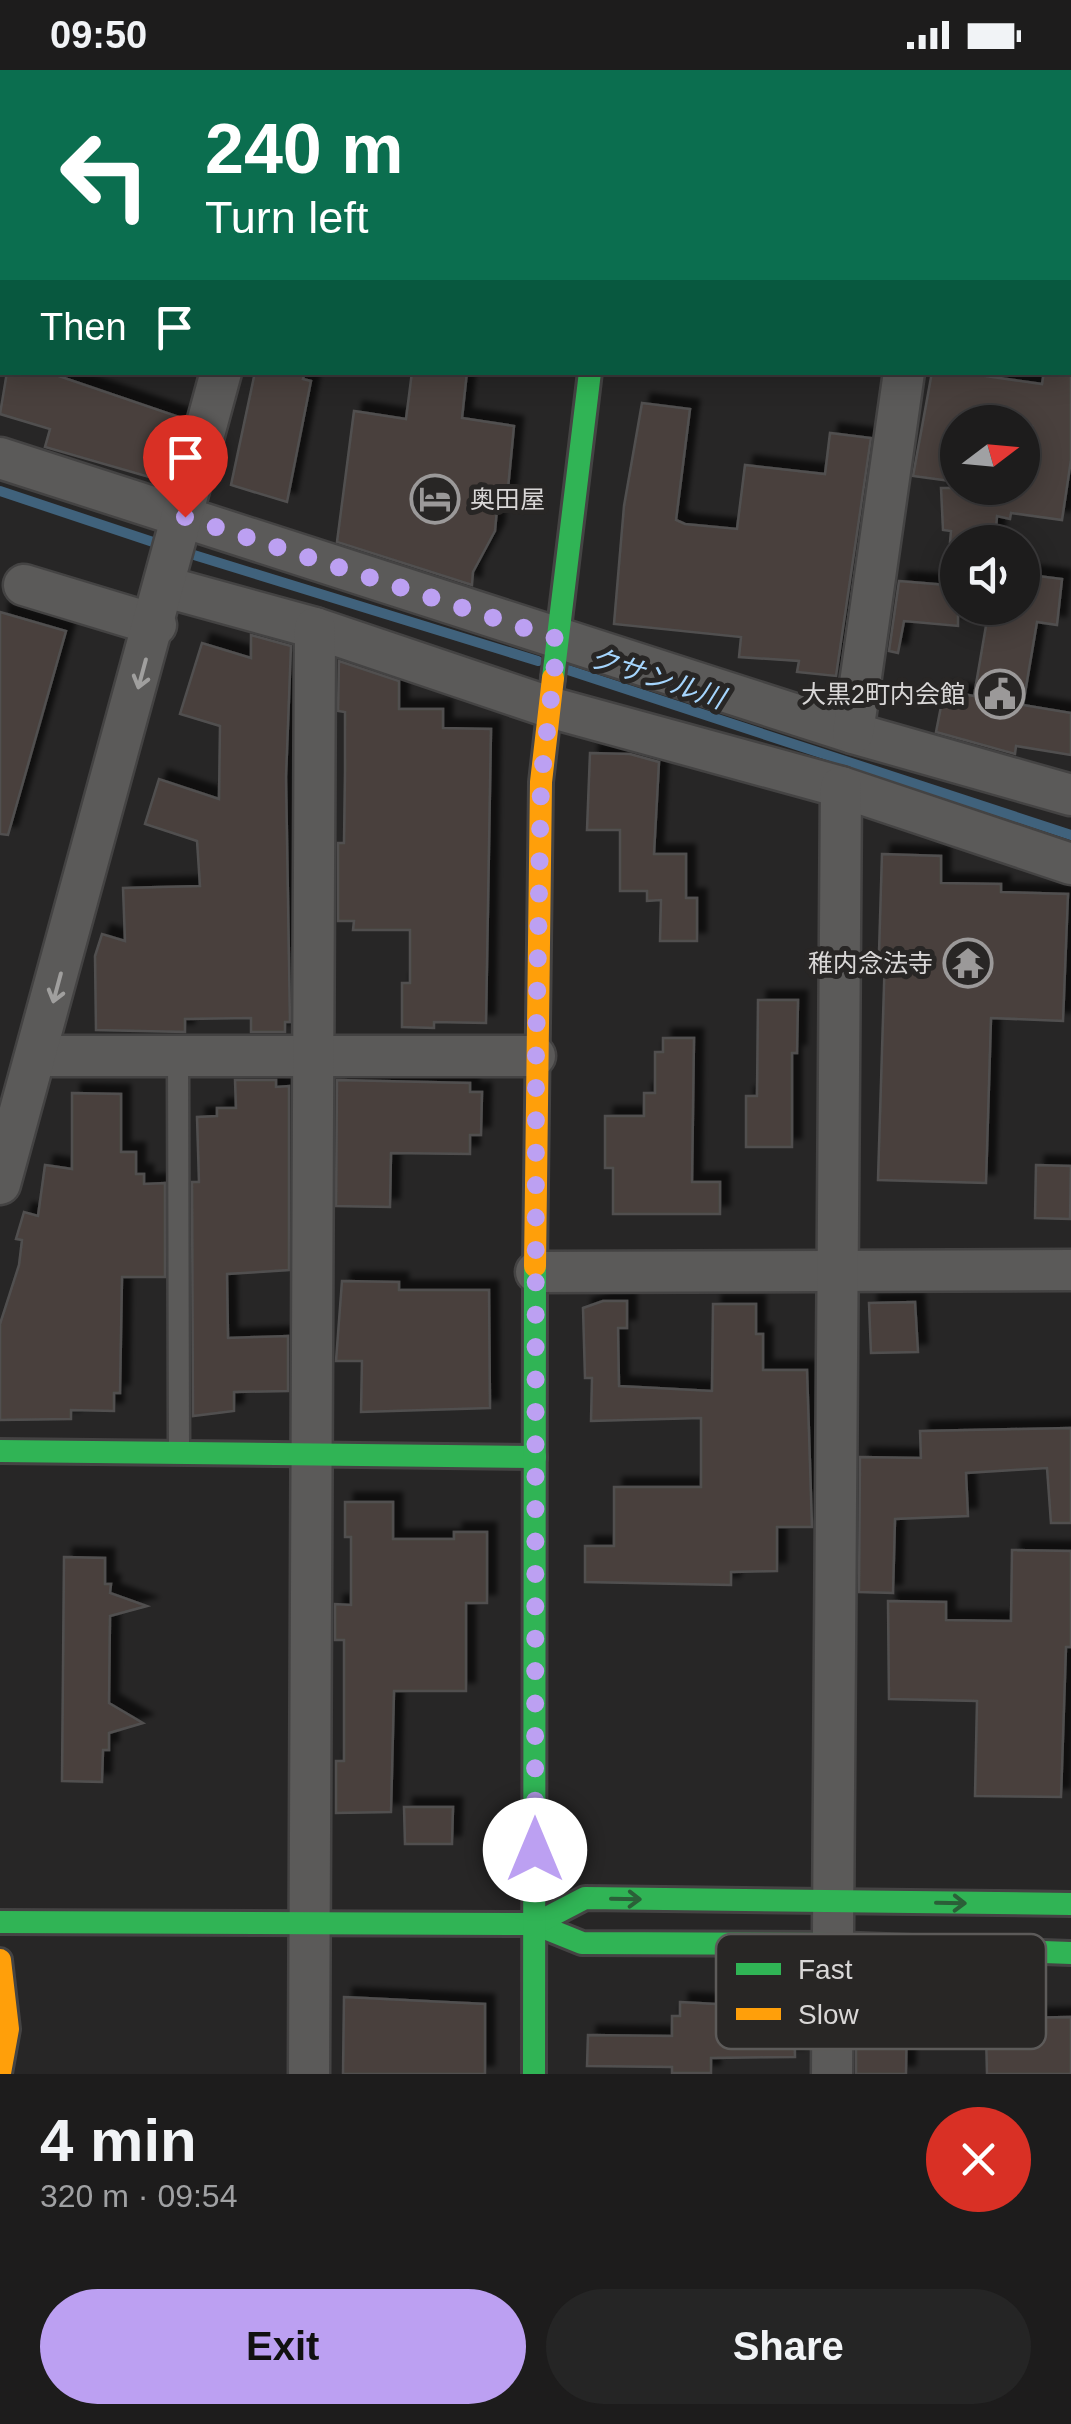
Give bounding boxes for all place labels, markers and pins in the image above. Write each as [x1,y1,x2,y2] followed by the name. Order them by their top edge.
[143,415,228,518] pin
[409,473,461,525] hotel icon: 奥田屋
[470,485,545,513] place label: 奥田屋
[974,668,1026,720] public building icon: 大黒2町内会館
[801,680,965,708] place label: 大黒2町内会館
[942,937,994,989] temple icon: 稚内念法寺
[808,949,933,977] place label: 稚内念法寺

